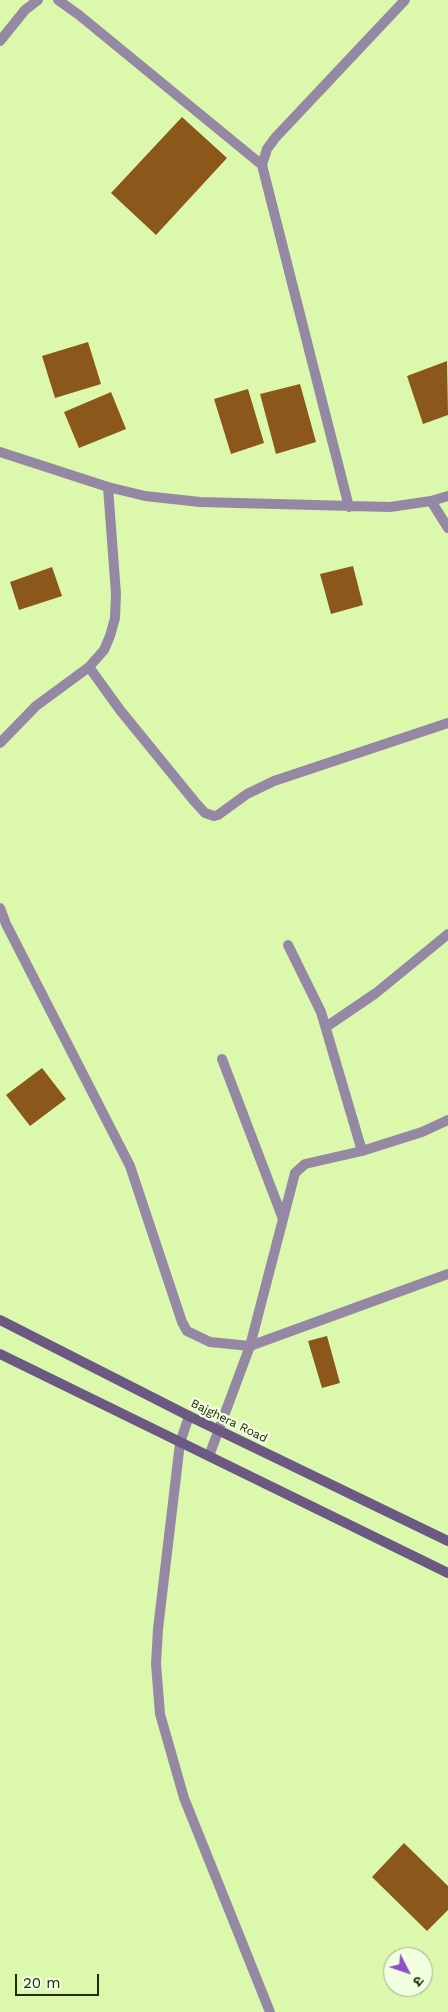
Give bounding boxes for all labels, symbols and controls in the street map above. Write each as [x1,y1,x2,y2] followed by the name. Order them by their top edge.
[188,1396,270,1446] street label: Bajghera Road
[383,1947,433,1997] north arrow
[18,1964,101,1996] scale bar
[410,1973,427,1990] text: उ
[23,1974,61,1992] text: 20 m

